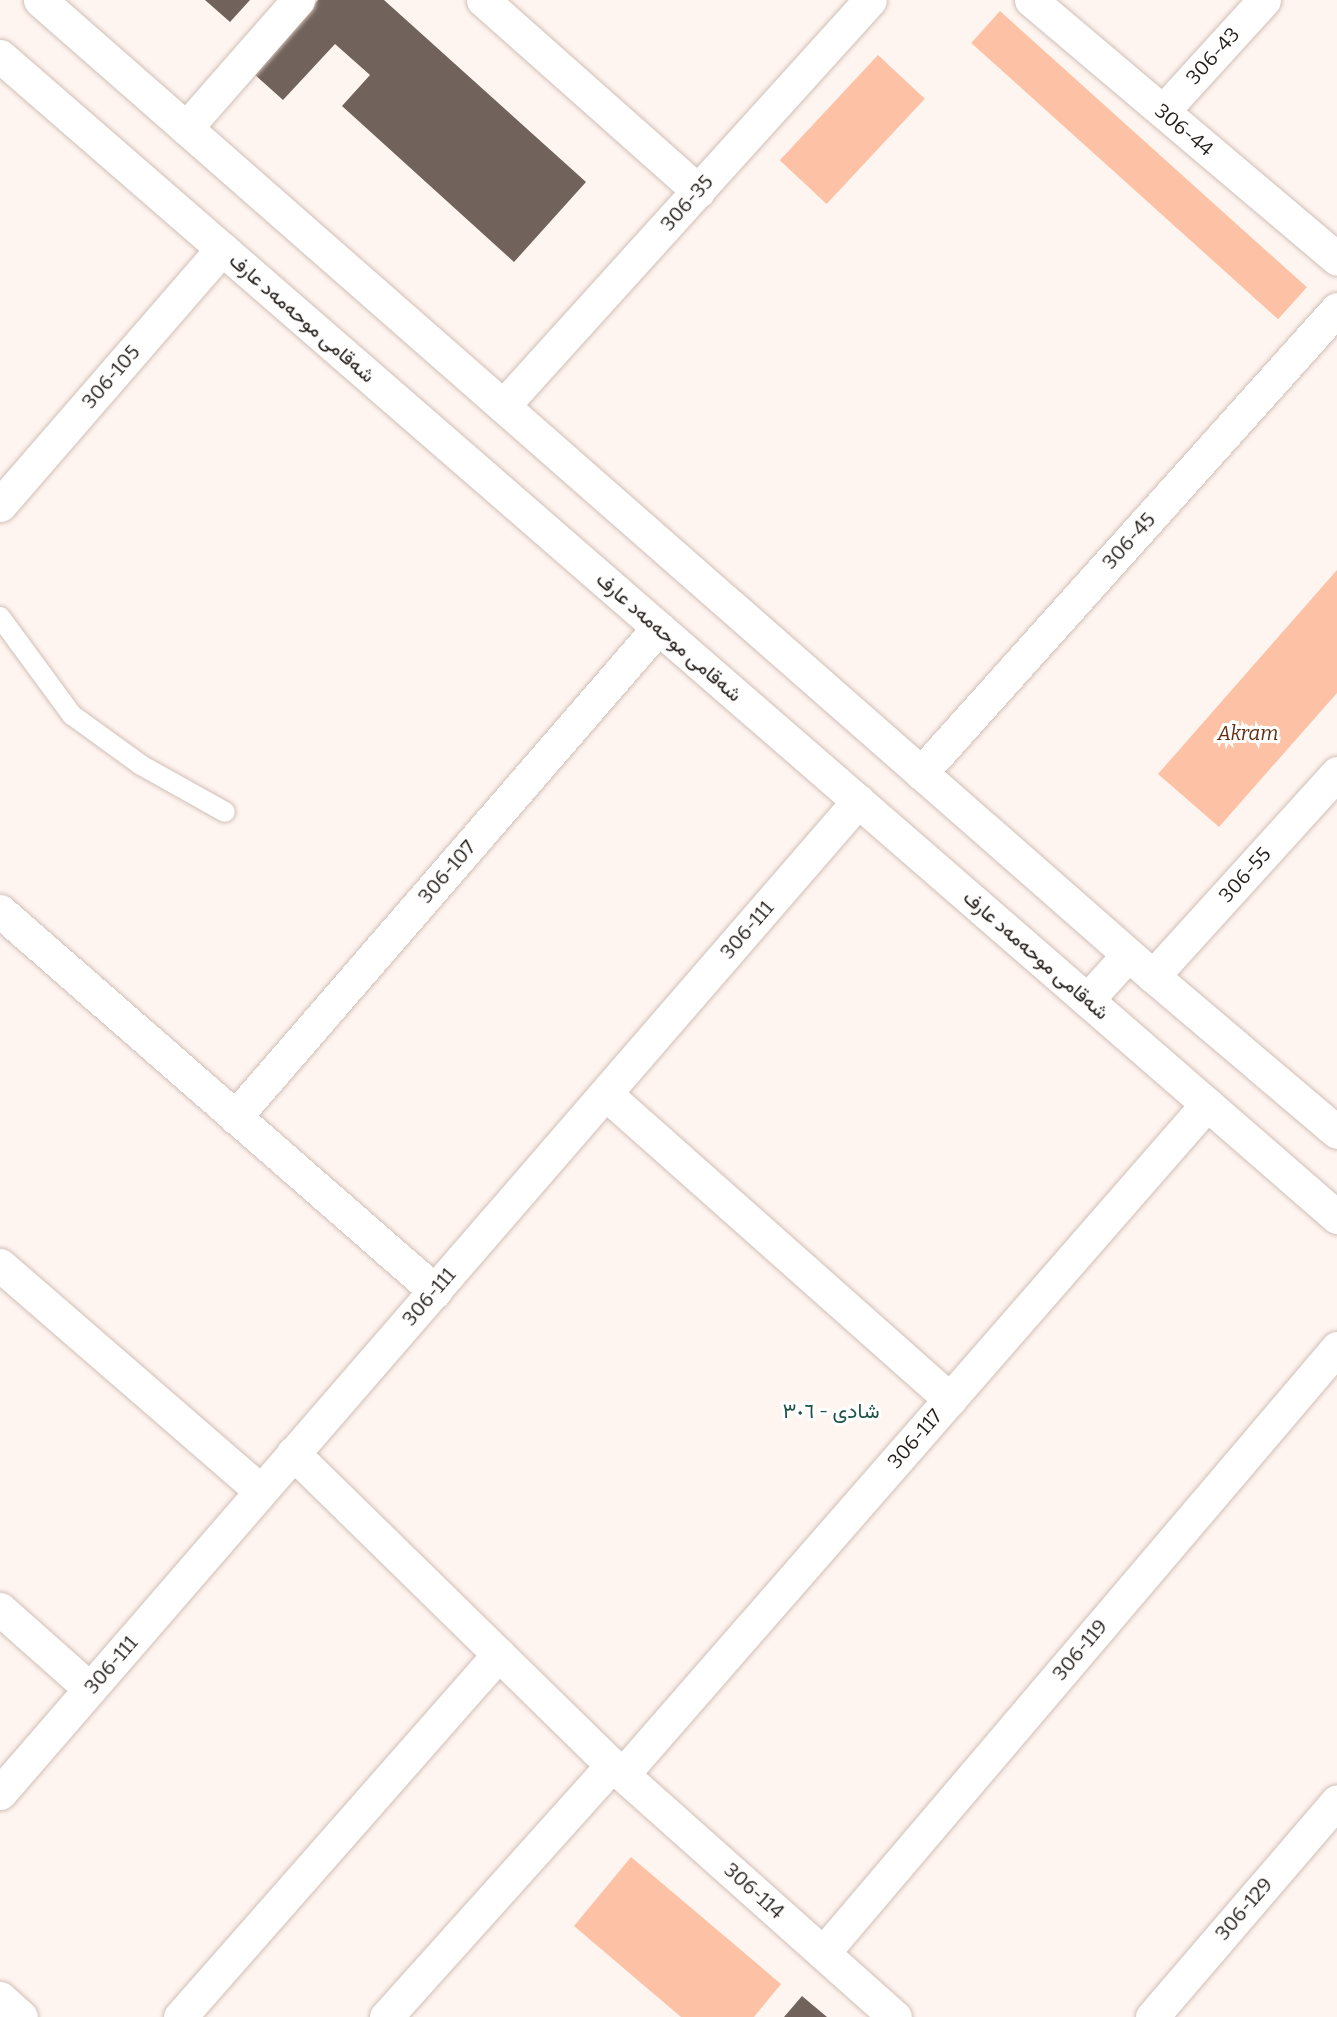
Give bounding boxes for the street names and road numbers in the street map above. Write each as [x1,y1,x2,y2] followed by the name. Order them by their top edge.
[1181,23,1245,89] street label: 306-43
[1150,99,1218,161] street label: 306-44
[656,170,718,236] street label: 306-35
[224,248,380,388] street label: شەقامی موحەمەد عارف
[77,340,145,414] street label: 306-105
[1097,508,1161,574] street label: 306-45
[591,567,747,707] street label: شەقامی موحەمەد عارف
[413,836,481,908] street label: 306-107
[1214,843,1276,907] street label: 306-55
[958,885,1114,1025] street label: شەقامی موحەمەد عارف
[715,896,779,964] street label: 306-111
[397,1263,461,1331] street label: 306-111
[883,1405,947,1473] street label: 306-117
[1048,1615,1112,1685] street label: 306-119
[79,1631,143,1699] street label: 306-111
[719,1858,789,1924] street label: 306-114
[1210,1873,1278,1945] street label: 306-129

